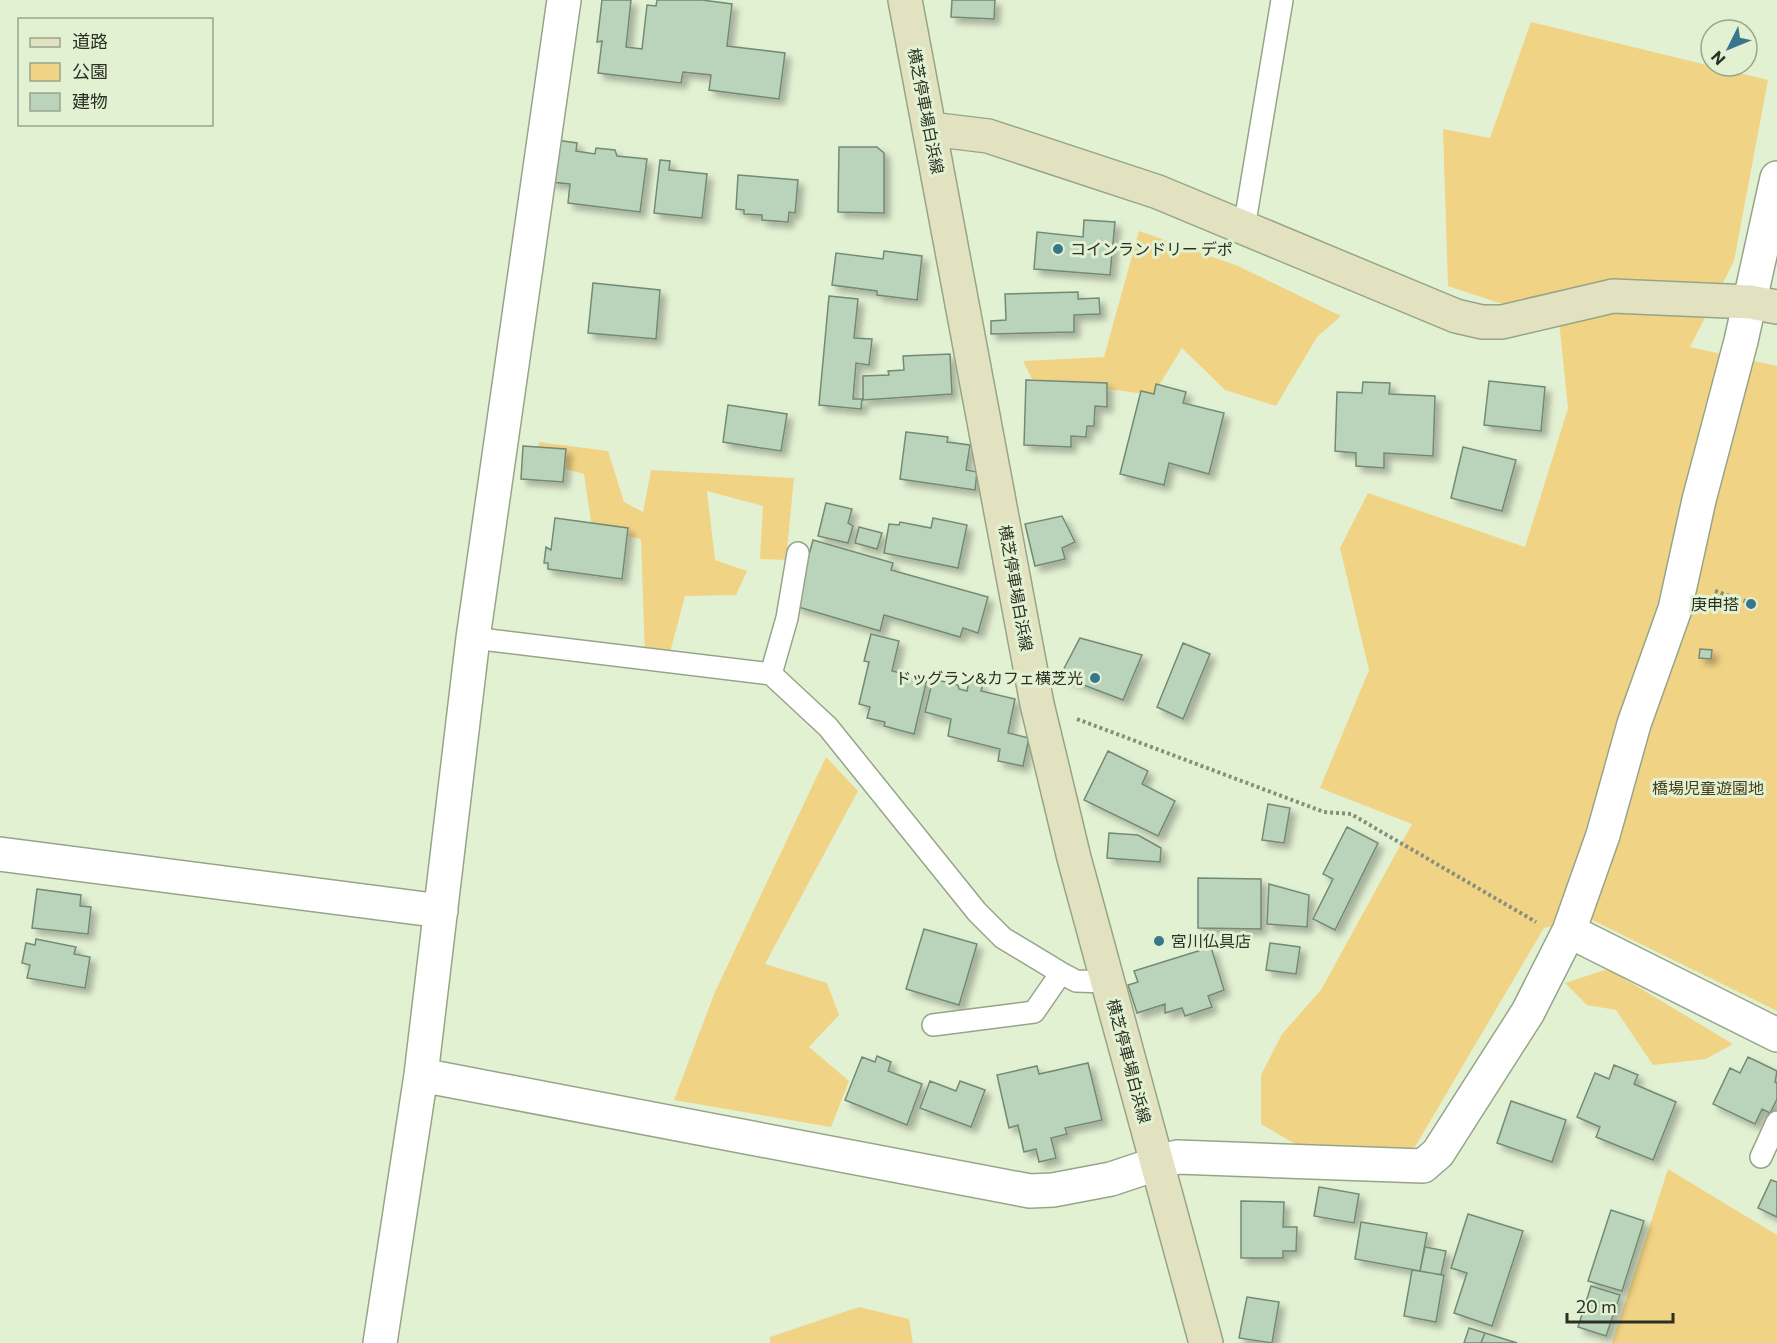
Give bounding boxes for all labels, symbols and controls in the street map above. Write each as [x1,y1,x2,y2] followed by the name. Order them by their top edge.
[18,18,213,126] legend
[1699,18,1759,78] north arrow
[72,30,108,52] text: 道路
[905,46,948,176] street label: 横芝停車場白浜線
[1707,48,1729,69] text: N
[72,60,108,82] text: 公園
[72,90,108,112] text: 建物
[1070,239,1233,258] place label: コインランドリー デポ
[1051,242,1065,256] marker: コインランドリー デポ
[996,523,1037,653] street label: 横芝停車場白浜線
[1691,594,1739,613] place label: 庚申搭
[1744,597,1758,611] marker: 庚申搭
[895,668,1083,687] place label: ドッグラン&カフェ横芝光
[1088,671,1102,685] marker: ドッグラン&カフェ横芝光
[1652,778,1764,797] park label: 橋場児童遊園地
[1171,931,1251,950] place label: 宮川仏具店
[1152,934,1166,948] marker: 宮川仏具店
[1104,997,1155,1125] street label: 横芝停車場白浜線
[1567,1286,1674,1324] scale bar
[1576,1295,1617,1317] text: 20 m

